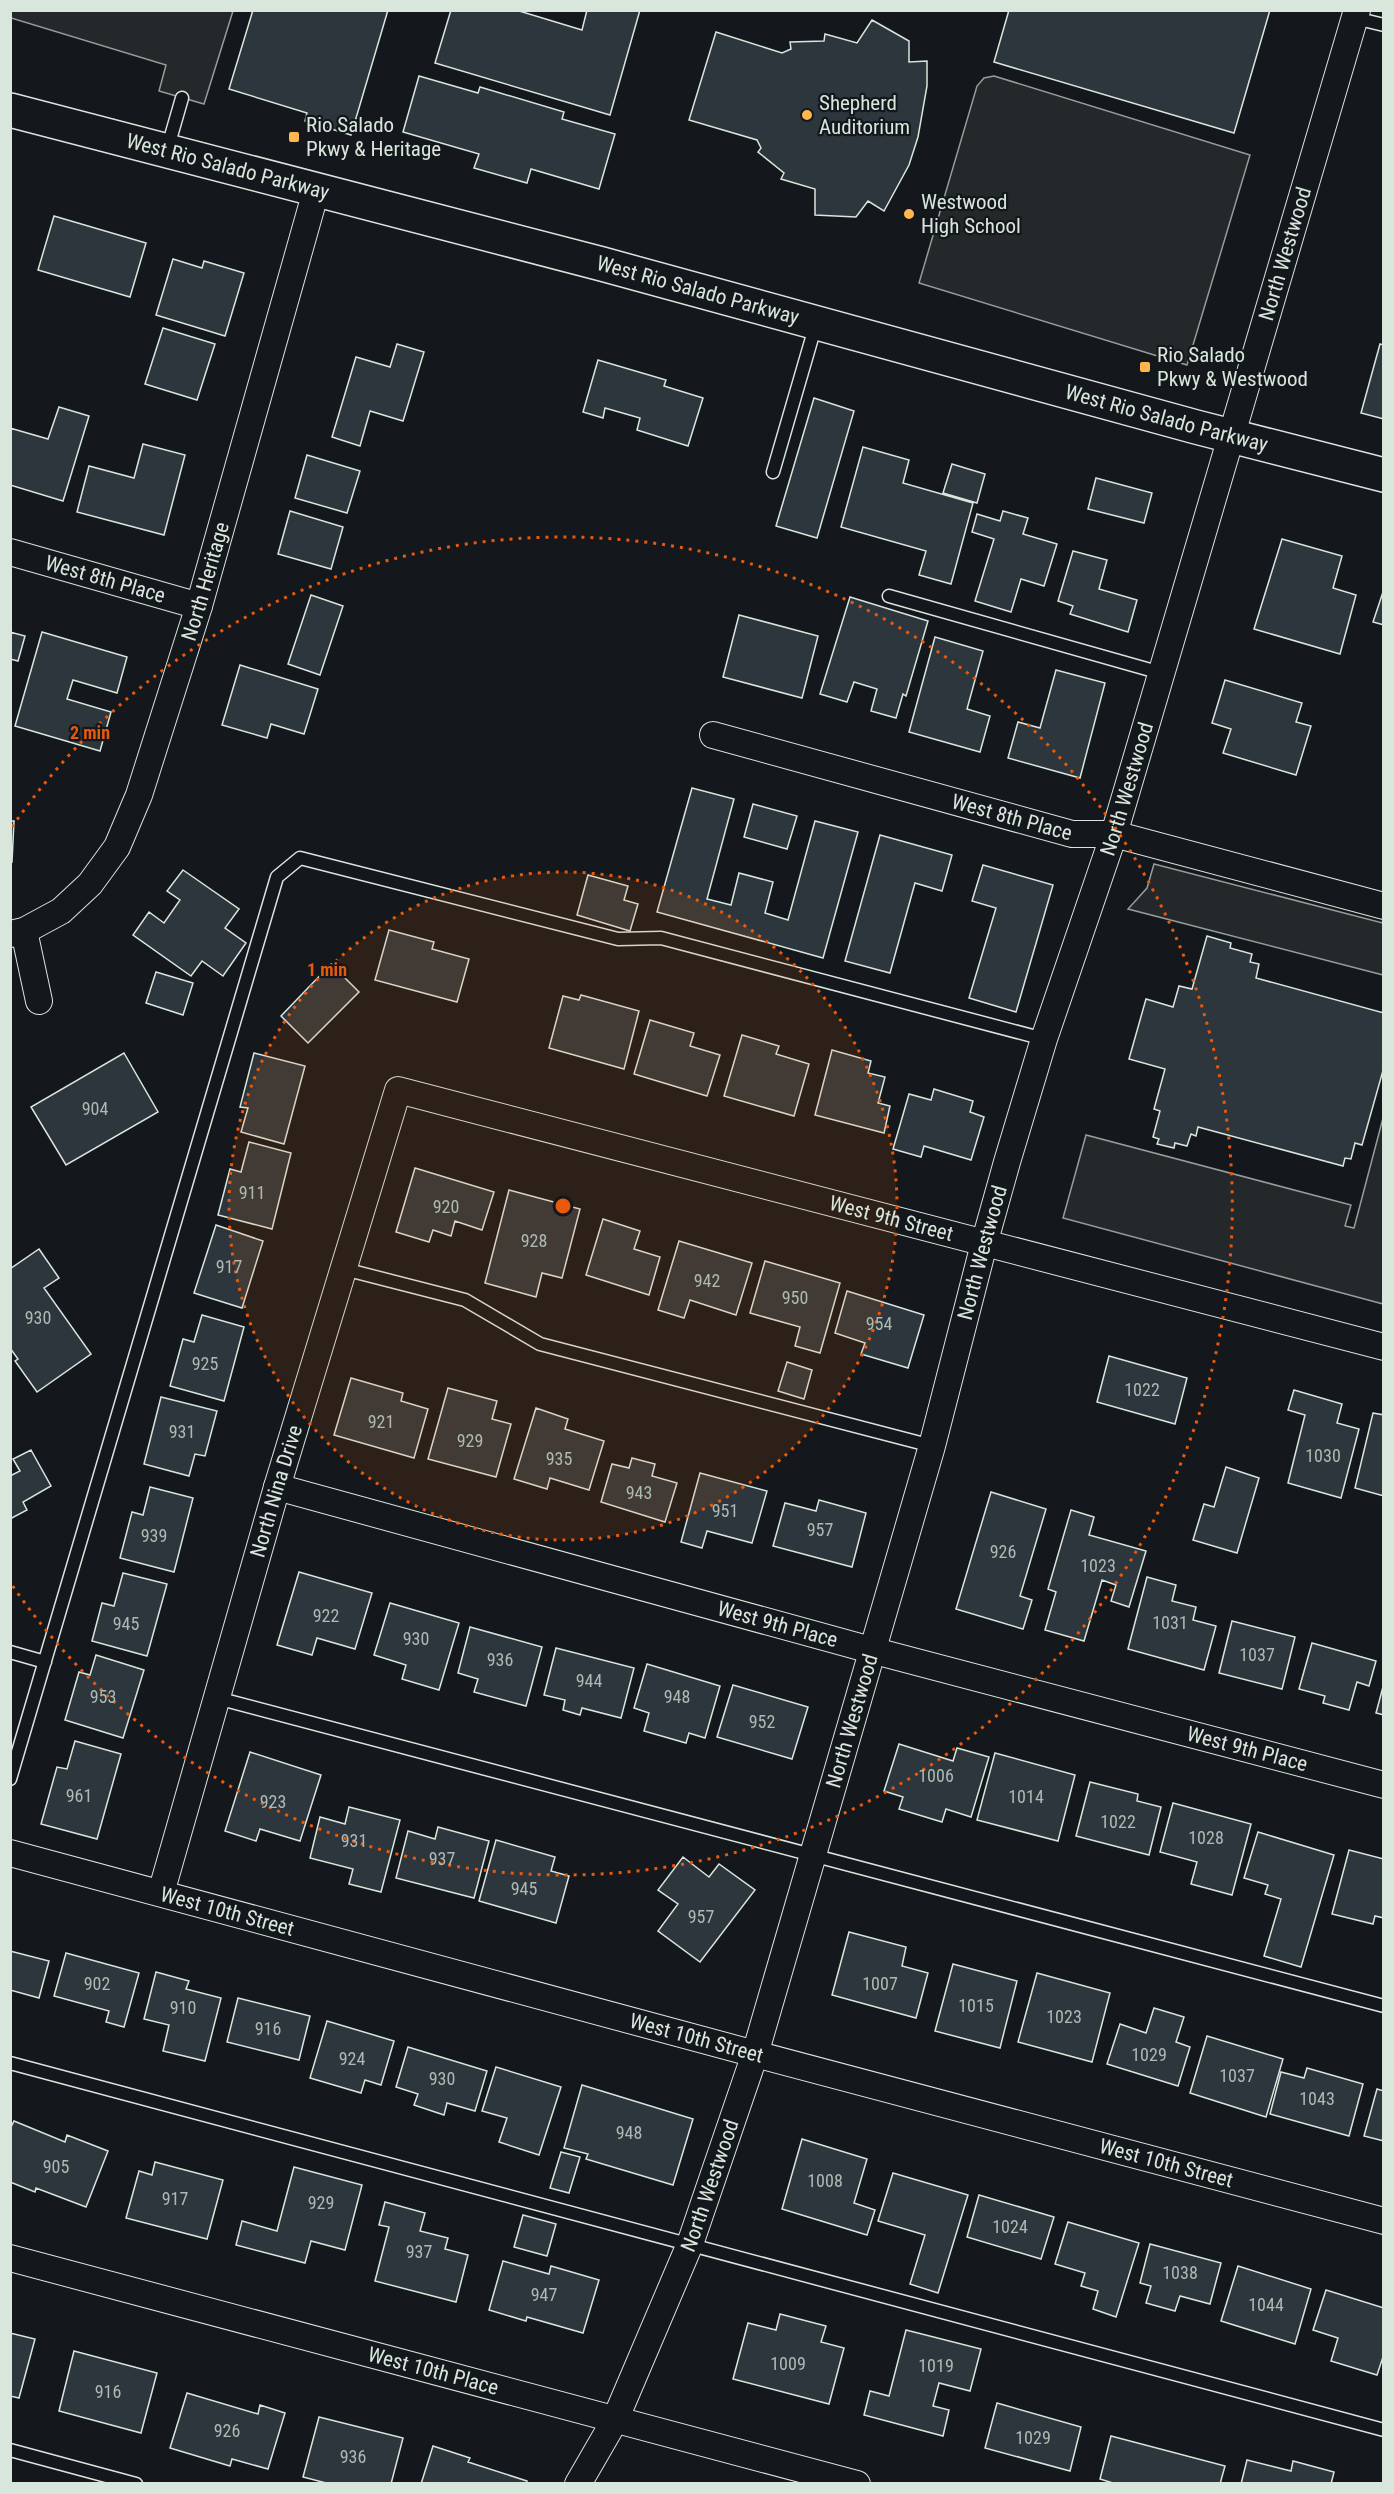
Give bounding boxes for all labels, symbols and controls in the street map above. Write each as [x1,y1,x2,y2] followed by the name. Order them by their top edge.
[819,91,910,139] place label: Shepherd Auditorium
[800,108,814,122] marker: Shepherd Auditorium
[306,113,441,161] place label: Rio Salado Pkwy & Heritage
[124,129,332,205] street label: West Rio Salado Parkway
[287,130,301,144] marker: Rio Salado Pkwy & Heritage
[1254,184,1316,323] street label: North Westwood
[921,190,1021,238] place label: Westwood High School
[902,207,916,221] marker: Westwood High School
[594,251,802,330] street label: West Rio Salado Parkway
[1157,343,1308,391] place label: Rio Salado Pkwy & Westwood
[1138,360,1152,374] marker: Rio Salado Pkwy & Westwood
[1063,380,1271,457] street label: West Rio Salado Parkway
[177,519,234,644] street label: North Heritage
[42,551,168,608] street label: West 8th Place
[1095,719,1158,859] street label: North Westwood
[70,722,110,743] text: 2 min
[949,789,1075,845] street label: West 8th Place
[307,959,347,980] text: 1 min
[82,1098,108,1119] house number: 904
[239,1182,265,1203] house number: 911
[953,1183,1012,1322] street label: North Westwood
[827,1191,956,1246] street label: West 9th Street
[433,1196,459,1217] house number: 920
[553,1196,573,1216] centre of rings
[521,1230,547,1251] house number: 928
[216,1256,242,1277] house number: 917
[694,1270,720,1291] house number: 942
[782,1287,808,1308] house number: 950
[25,1307,51,1328] house number: 930
[866,1313,892,1334] house number: 954
[192,1353,218,1374] house number: 925
[1124,1379,1160,1400] house number: 1022
[368,1411,394,1432] house number: 921
[169,1421,195,1442] house number: 931
[246,1422,307,1560] street label: North Nina Drive
[457,1430,483,1451] house number: 929
[1305,1445,1341,1466] house number: 1030
[546,1448,572,1469] house number: 935
[626,1482,652,1503] house number: 943
[712,1500,738,1521] house number: 951
[807,1519,833,1540] house number: 957
[141,1525,167,1546] house number: 939
[990,1541,1016,1562] house number: 926
[1080,1555,1116,1576] house number: 1023
[715,1596,841,1652] street label: West 9th Place
[313,1605,339,1626] house number: 922
[1152,1612,1188,1633] house number: 1031
[113,1613,139,1634] house number: 945
[403,1628,429,1649] house number: 930
[1239,1644,1275,1665] house number: 1037
[487,1649,513,1670] house number: 936
[821,1651,883,1791] street label: North Westwood
[576,1670,602,1691] house number: 944
[90,1686,116,1707] house number: 953
[664,1686,690,1707] house number: 948
[749,1711,775,1732] house number: 952
[1184,1722,1310,1776] street label: West 9th Place
[918,1765,954,1786] house number: 1006
[66,1785,92,1806] house number: 961
[1008,1786,1044,1807] house number: 1014
[260,1791,286,1812] house number: 923
[1100,1811,1136,1832] house number: 1022
[1188,1827,1224,1848] house number: 1028
[341,1830,367,1851] house number: 931
[429,1848,455,1869] house number: 937
[511,1878,537,1899] house number: 945
[158,1882,297,1941] street label: West 10th Street
[688,1906,714,1927] house number: 957
[84,1973,110,1994] house number: 902
[862,1973,898,1994] house number: 1007
[958,1995,994,2016] house number: 1015
[170,1997,196,2018] house number: 910
[1046,2006,1082,2027] house number: 1023
[627,2009,766,2068] street label: West 10th Street
[255,2018,281,2039] house number: 916
[1131,2044,1167,2065] house number: 1029
[339,2048,365,2069] house number: 924
[1219,2065,1255,2086] house number: 1037
[429,2068,455,2089] house number: 930
[1299,2088,1335,2109] house number: 1043
[676,2116,744,2255] street label: North Westwood
[616,2122,642,2143] house number: 948
[1097,2134,1236,2192] street label: West 10th Street
[43,2156,69,2177] house number: 905
[807,2170,843,2191] house number: 1008
[162,2188,188,2209] house number: 917
[308,2192,334,2213] house number: 929
[992,2216,1028,2237] house number: 1024
[406,2241,432,2262] house number: 937
[1162,2262,1198,2283] house number: 1038
[531,2284,557,2305] house number: 947
[1248,2294,1284,2315] house number: 1044
[365,2342,501,2400] street label: West 10th Place
[770,2353,806,2374] house number: 1009
[918,2355,954,2376] house number: 1019
[95,2381,121,2402] house number: 916
[214,2420,240,2441] house number: 926
[1015,2427,1051,2448] house number: 1029
[340,2446,366,2467] house number: 936

